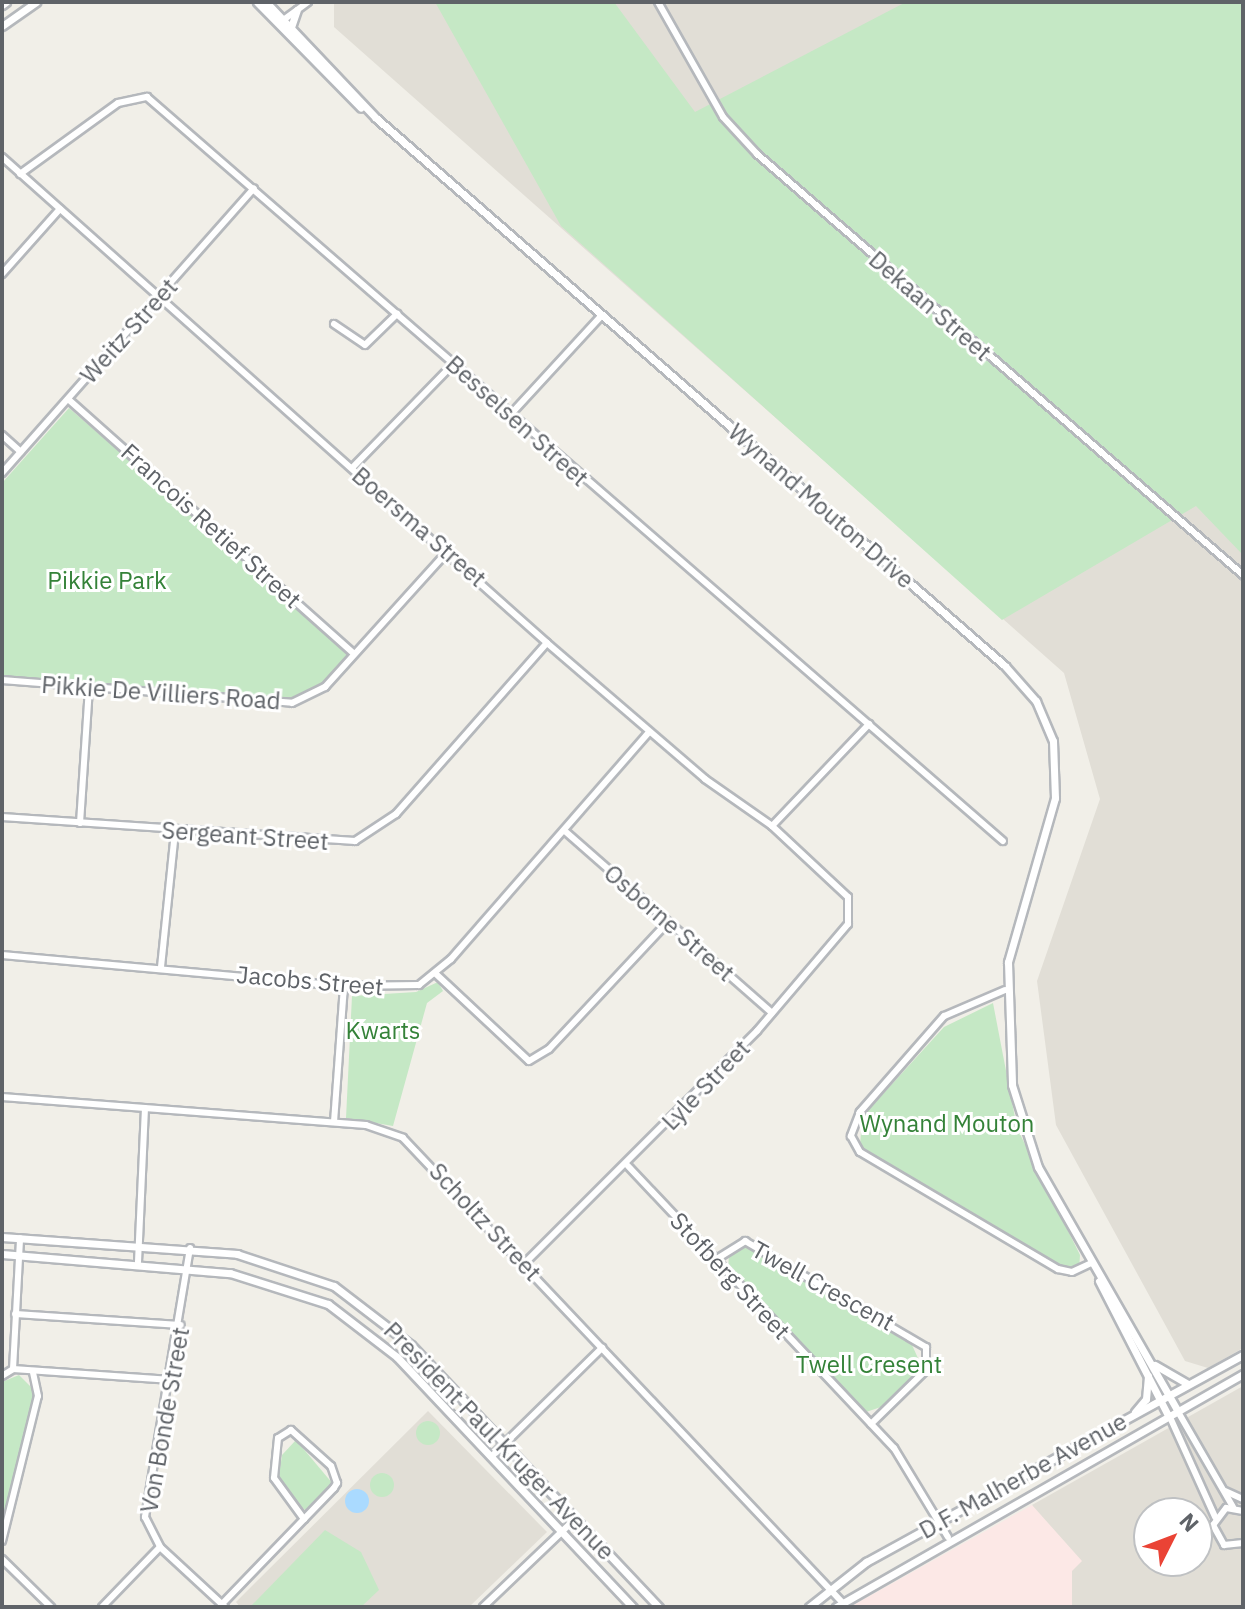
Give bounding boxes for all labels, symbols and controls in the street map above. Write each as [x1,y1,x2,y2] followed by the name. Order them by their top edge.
[863,245,997,367] street label: Dekaan Street
[74,273,184,389] street label: Weitz Street
[440,349,594,493] street label: Besselsen Street
[722,418,920,594] street label: Wynand Mouton Drive
[115,438,307,614] street label: Francois Retief Street
[346,461,492,593] street label: Boersma Street
[47,567,167,595] park label: Pikkie Park
[40,670,282,716] street label: Pikkie De Villiers Road
[160,816,330,856] street label: Sergeant Street
[598,859,740,987] street label: Osborne Street
[235,960,385,1002] street label: Jacobs Street
[345,1017,421,1045] park label: Kwarts
[656,1034,756,1136] street label: Lyle Street
[860,1110,1034,1138] park label: Wynand Mouton
[423,1157,547,1287] street label: Scholtz Street
[664,1207,796,1345] street label: Stofberg Street
[747,1235,899,1337] street label: Twell Crescent
[378,1316,620,1566] street label: President Paul Kruger Avenue
[134,1325,196,1515] street label: Von Bonde Street
[796,1351,942,1379] park label: Twell Cresent
[914,1407,1132,1545] street label: D.F. Malherbe Avenue
[1133,1497,1213,1577] north arrow
[1174,1506,1206,1538] text: N

